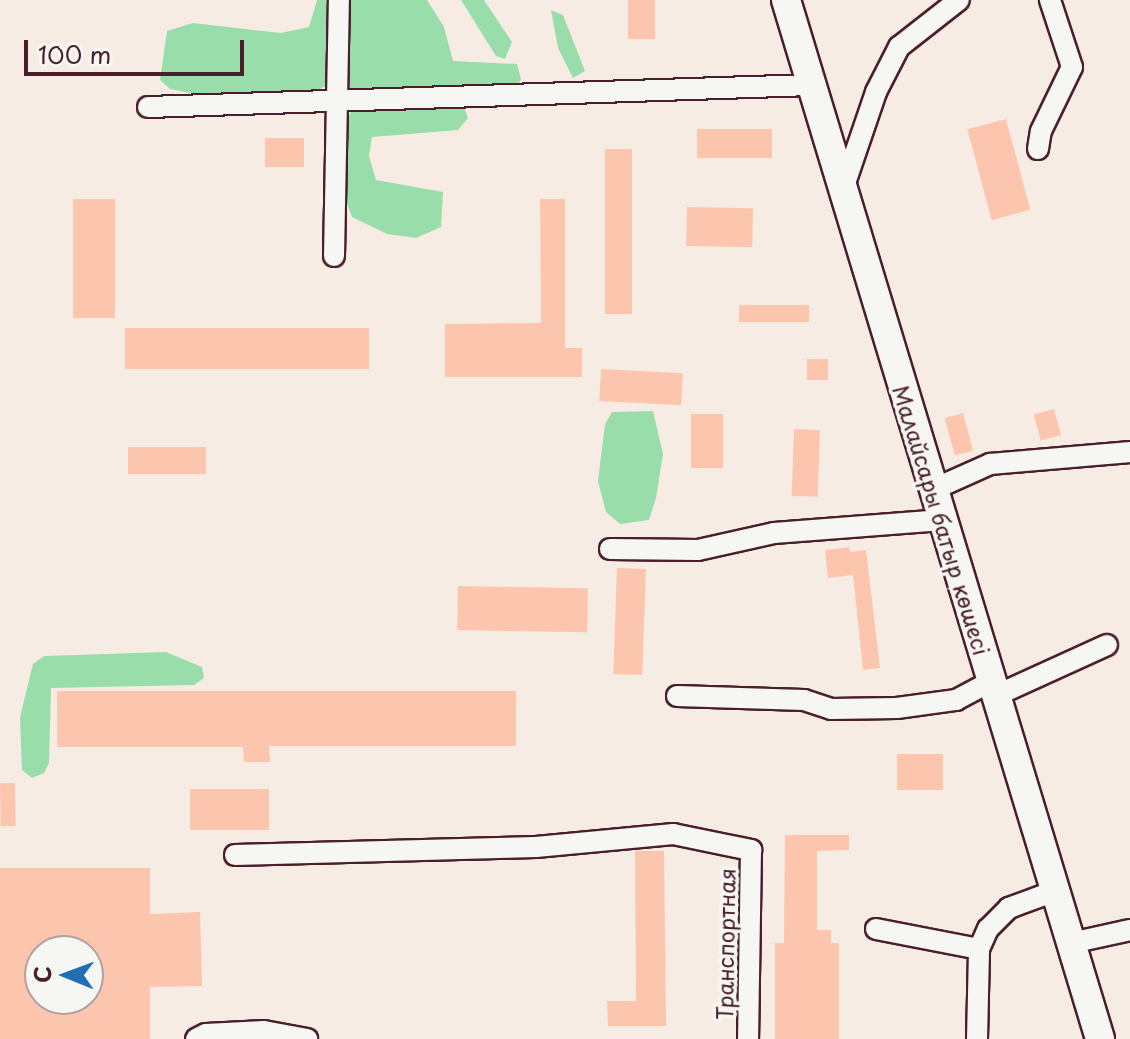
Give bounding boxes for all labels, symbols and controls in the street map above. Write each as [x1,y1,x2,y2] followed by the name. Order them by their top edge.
[28,24,248,74] scale bar
[38,36,111,72] text: 100 m
[888,382,996,658] street label: Малайсары батыр көшесі
[710,868,740,1020] street label: Транспортная
[24,935,104,1015] north arrow
[25,966,58,983] text: С

